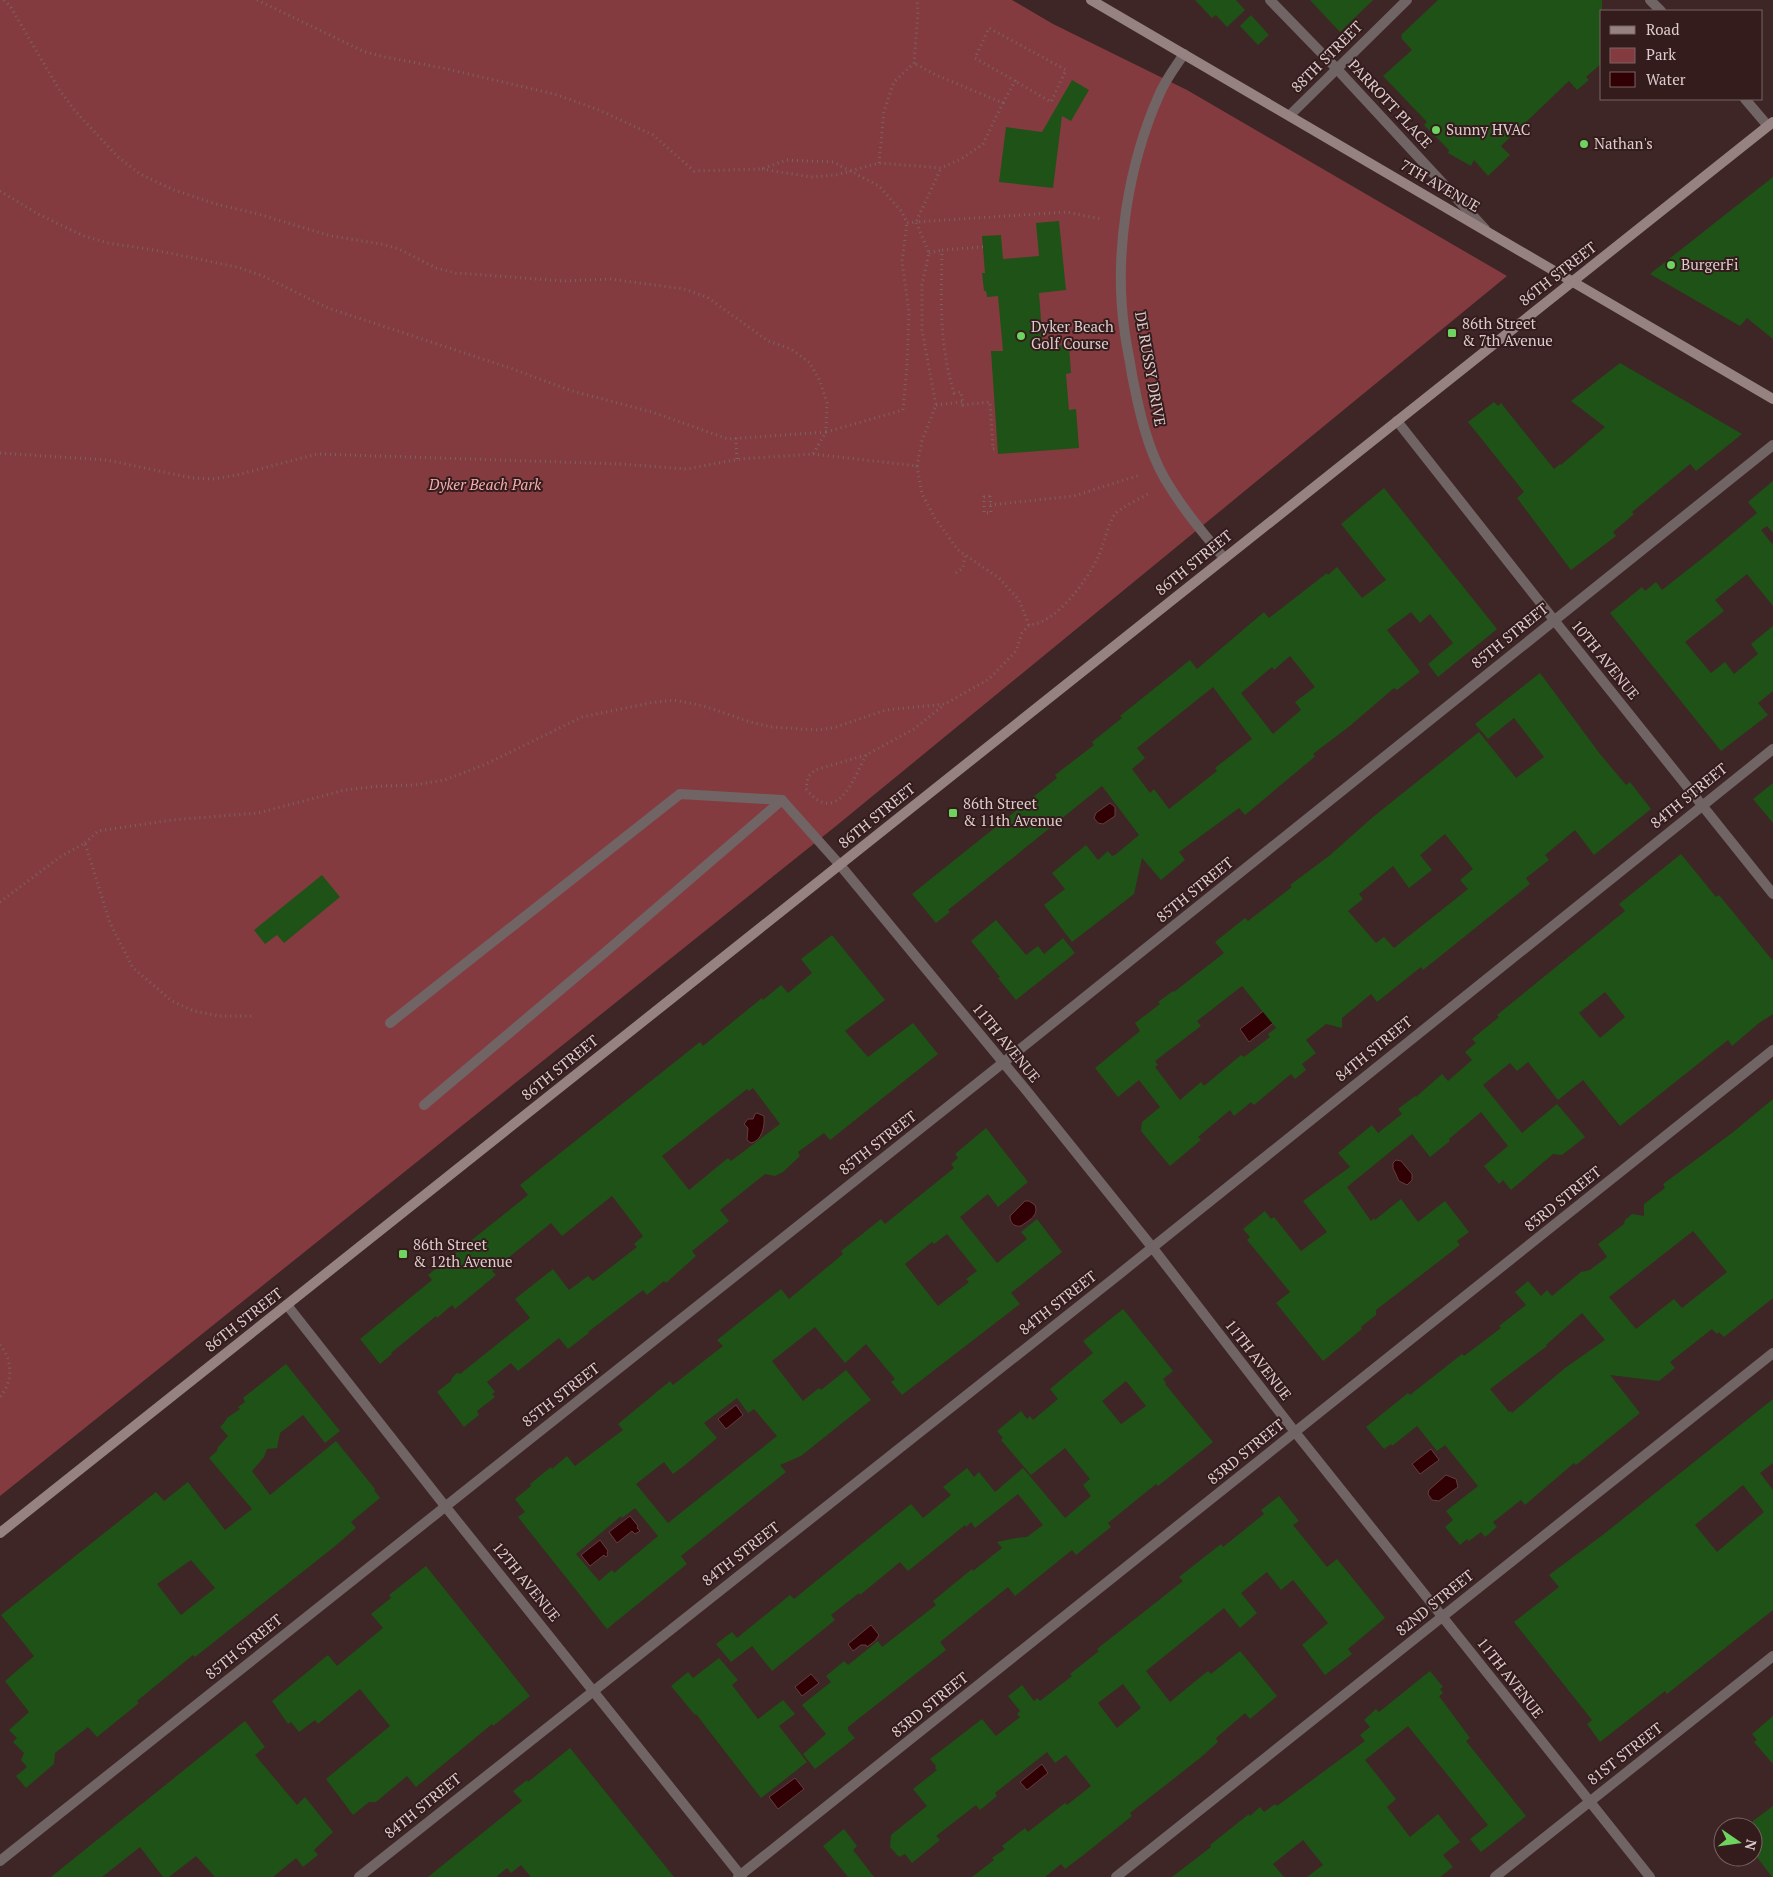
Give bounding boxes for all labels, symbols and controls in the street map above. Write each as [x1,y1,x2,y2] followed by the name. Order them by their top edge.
[1600,10,1763,100] legend
[1286,16,1366,96] street label: 88TH STREET
[1646,19,1679,39] text: Road
[1646,44,1676,64] text: Park
[1344,55,1437,152] street label: PARROTT PLACE
[1646,69,1686,89] text: Water
[1446,119,1530,139] place label: Sunny HVAC
[1430,124,1442,136] marker: Sunny HVAC
[1594,133,1653,153] place label: Nathan's
[1578,138,1590,150] marker: Nathan's
[1397,154,1484,216] street label: 7TH AVENUE
[1514,237,1600,310] street label: 86TH STREET
[1681,254,1738,274] place label: BurgerFi
[1665,259,1677,271] marker: BurgerFi
[1131,310,1171,428] street label: DE RUSSY DRIVE
[1462,313,1553,350] place label: 86th Street & 7th Avenue
[1031,316,1114,353] place label: Dyker Beach Golf Course
[1446,327,1458,339] marker: 86th Street & 7th Avenue
[1015,330,1027,342] marker: Dyker Beach Golf Course
[428,474,542,494] park label: Dyker Beach Park
[1151,525,1236,599] street label: 86TH STREET
[1467,598,1552,672] street label: 85TH STREET
[1567,615,1644,703] street label: 10TH AVENUE
[1646,758,1731,832] street label: 84TH STREET
[834,778,919,852] street label: 86TH STREET
[963,793,1063,830] place label: 86th Street & 11th Avenue
[947,807,959,819] marker: 86th Street & 11th Avenue
[1152,852,1237,926] street label: 85TH STREET
[968,998,1045,1086] street label: 11TH AVENUE
[1331,1011,1416,1085] street label: 84TH STREET
[517,1030,602,1104] street label: 86TH STREET
[834,1106,920,1179] street label: 85TH STREET
[1520,1161,1605,1235] street label: 83RD STREET
[413,1234,513,1271] place label: 86th Street & 12th Avenue
[397,1248,409,1260] marker: 86th Street & 12th Avenue
[1014,1266,1100,1339] street label: 84TH STREET
[200,1283,286,1356] street label: 86TH STREET
[1221,1315,1297,1404] street label: 11TH AVENUE
[517,1358,603,1431] street label: 85TH STREET
[1203,1414,1288,1488] street label: 83RD STREET
[697,1517,783,1590] street label: 84TH STREET
[488,1537,565,1625] street label: 12TH AVENUE
[1391,1565,1478,1640] street label: 82ND STREET
[201,1609,286,1683] street label: 85TH STREET
[1473,1633,1549,1722] street label: 11TH AVENUE
[887,1667,972,1741] street label: 83RD STREET
[1583,1717,1666,1789] street label: 81ST STREET
[380,1768,465,1842] street label: 84TH STREET
[1713,1817,1763,1867] north arrow
[1741,1838,1762,1853] text: N

